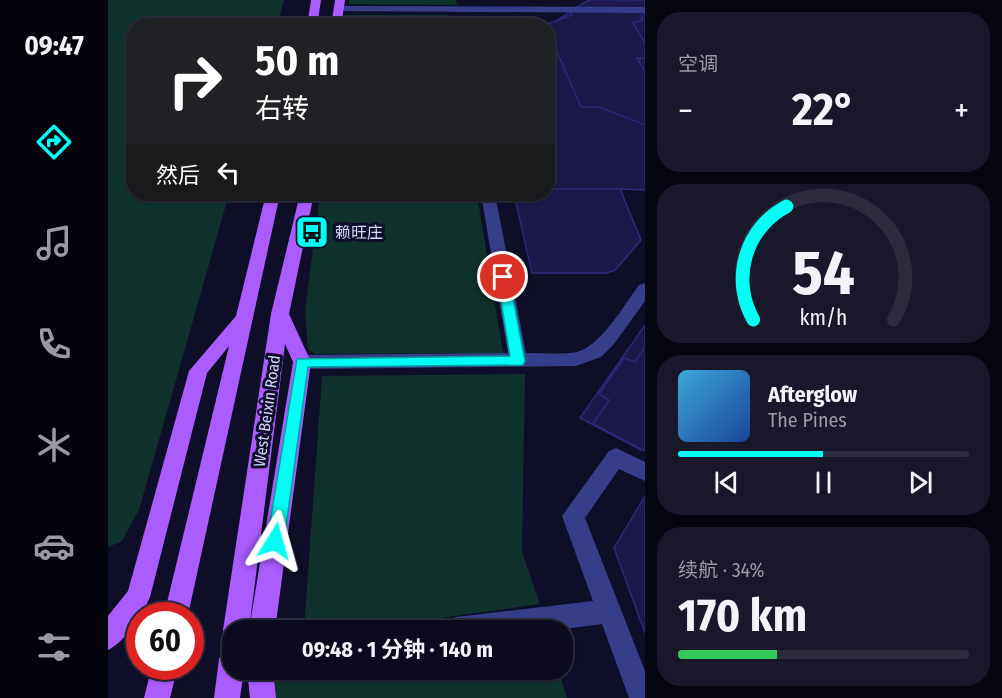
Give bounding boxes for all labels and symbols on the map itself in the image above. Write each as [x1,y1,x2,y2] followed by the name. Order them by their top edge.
[294,214,330,250] bus stop icon: 赖旺庄
[335,223,383,242] place label: 赖旺庄
[477,251,528,302] pin
[250,354,284,468] street label: West Beixin Road
[243,509,307,573] position arrow
[126,602,204,680] speed limit sign: 60

